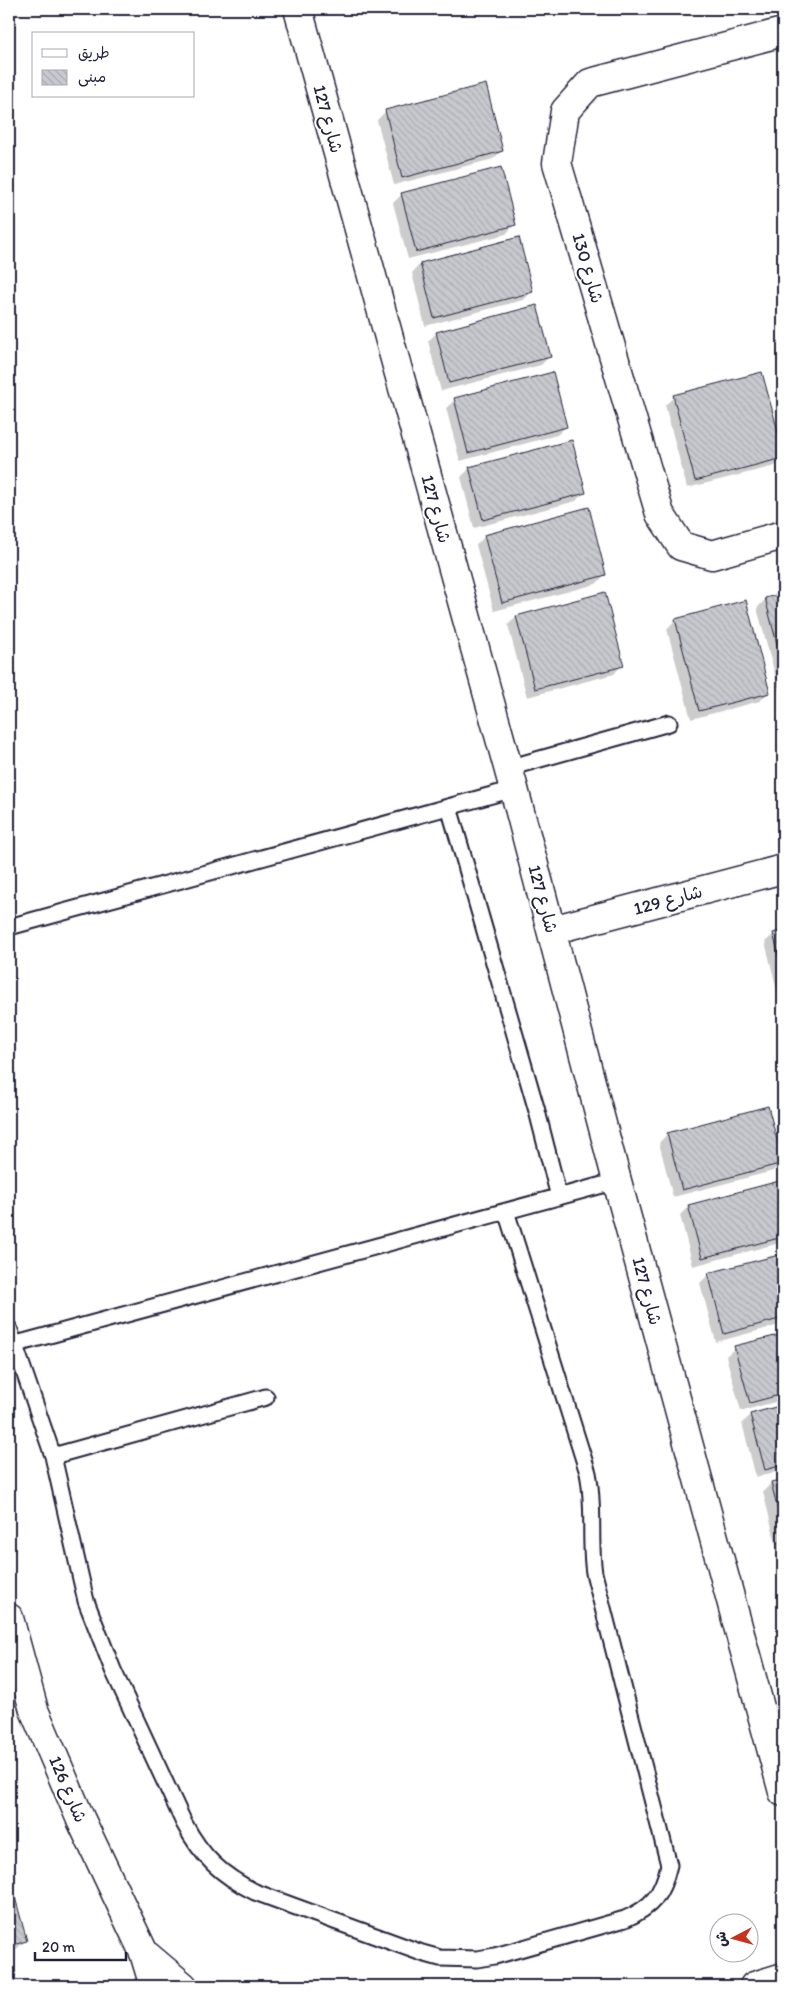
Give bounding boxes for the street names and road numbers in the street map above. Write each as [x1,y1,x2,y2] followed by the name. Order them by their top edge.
[307,82,348,156] street label: شارع 127
[567,230,609,306] street label: شارع 130
[415,472,456,546] street label: شارع 127
[522,862,563,936] street label: شارع 127
[631,880,705,921] street label: شارع 129
[626,1254,667,1328] street label: شارع 127
[43,1752,92,1826] street label: شارع 126

